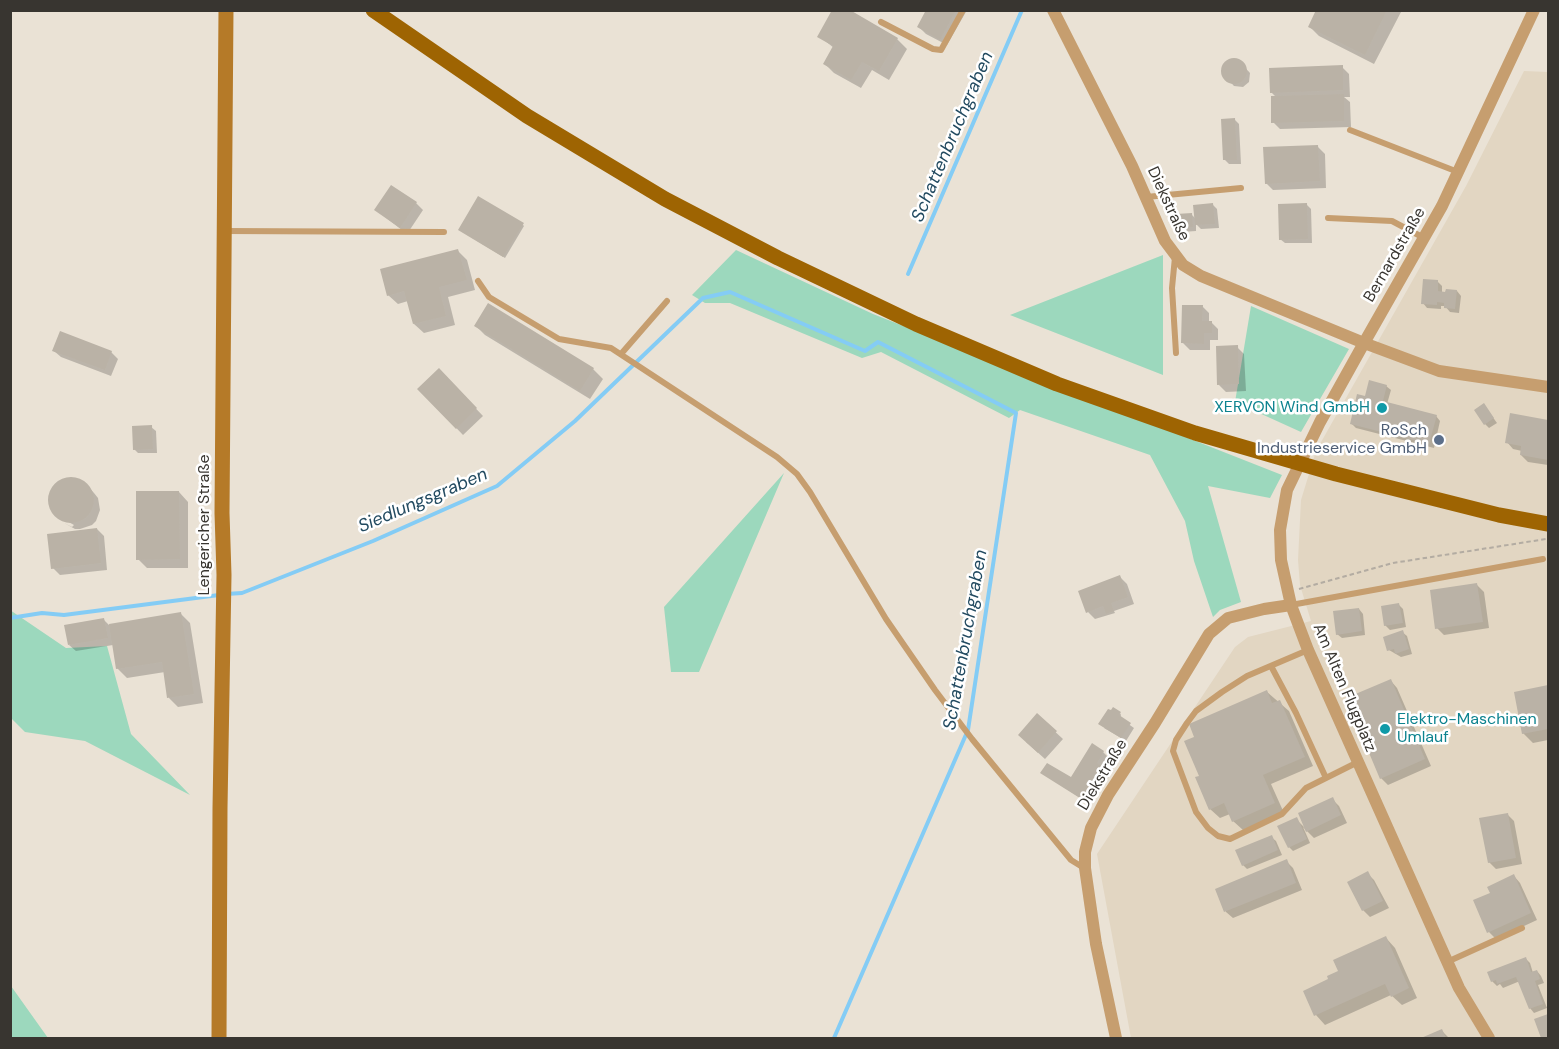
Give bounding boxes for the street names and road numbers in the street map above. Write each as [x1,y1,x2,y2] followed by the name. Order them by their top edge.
[1142,164,1194,244] street label: Diekstraße
[1360,204,1430,306] street label: Bernardstraße
[195,454,215,596] street label: Lengericher Straße
[1308,621,1380,755] street label: Am Alten Flugplatz
[1074,736,1132,814] street label: Diekstraße

